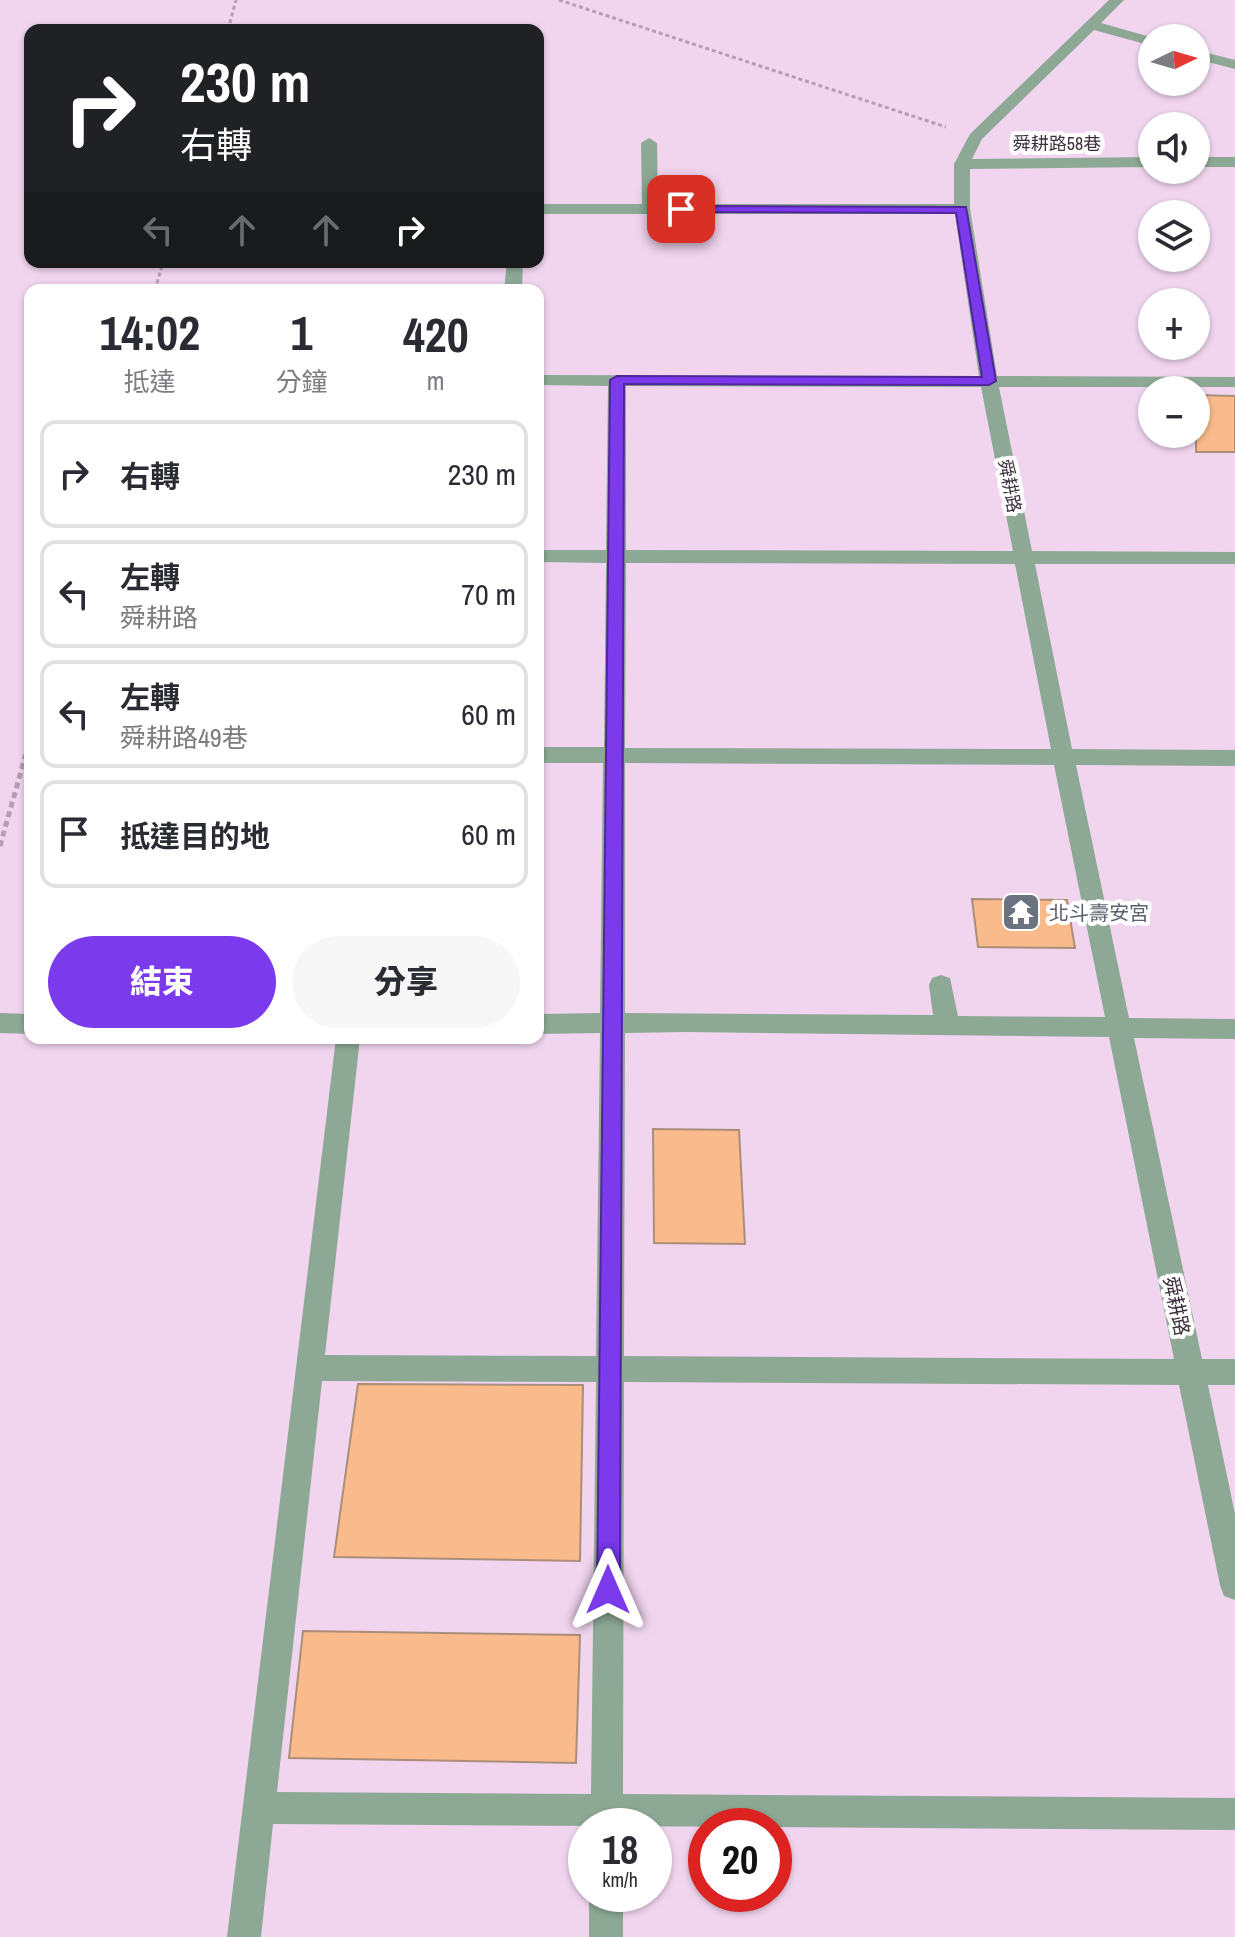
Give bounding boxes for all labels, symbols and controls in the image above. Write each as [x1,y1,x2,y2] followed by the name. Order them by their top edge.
[1138,24,1210,96] north arrow
[1138,24,1210,448] map controls
[180,44,310,119] text: 230 m
[48,56,152,160] icon: right
[1138,112,1210,184] button: sound
[180,121,252,169] text: 右轉
[1013,131,1101,156] street label: 舜耕路58巷
[647,175,715,243] pin
[659,187,703,231] icon: arrive
[1138,200,1210,272] button: layers
[136,208,180,252] icon: left
[220,208,264,252] icon: ahead
[304,208,348,252] icon: ahead
[388,208,432,252] icon: right
[1138,288,1210,360] button: +
[99,300,200,365] text: 14:02
[291,300,312,365] text: 1
[403,302,469,367] text: 420
[427,363,445,398] text: m
[124,364,176,399] text: 抵達
[275,364,327,399] text: 分鐘
[1138,376,1210,448] button: −
[52,452,96,496] icon: right
[448,454,516,494] text: 230 m
[120,456,180,496] text: 右轉
[993,457,1027,515] street label: 舜耕路
[120,557,180,597] text: 左轉
[52,572,96,616] icon: left
[461,574,516,614] text: 70 m
[120,600,198,635] text: 舜耕路
[120,677,180,717] text: 左轉
[52,692,96,736] icon: left
[461,694,516,734] text: 60 m
[120,720,248,755] text: 舜耕路49巷
[52,812,96,856] icon: arrive
[461,814,516,854] text: 60 m
[120,816,270,856] text: 抵達目的地
[1000,891,1042,933] temple icon: 北斗壽安宮
[1049,899,1149,926] place label: 北斗壽安宮
[48,936,276,1028] button: 結束
[292,936,520,1028] button: 分享
[1158,1274,1196,1338] street label: 舜耕路
[566,1548,650,1632] position arrow
[688,1808,792,1912] speed limit sign: 20
[602,1823,638,1876] text: 18
[602,1866,638,1893] text: km/h

